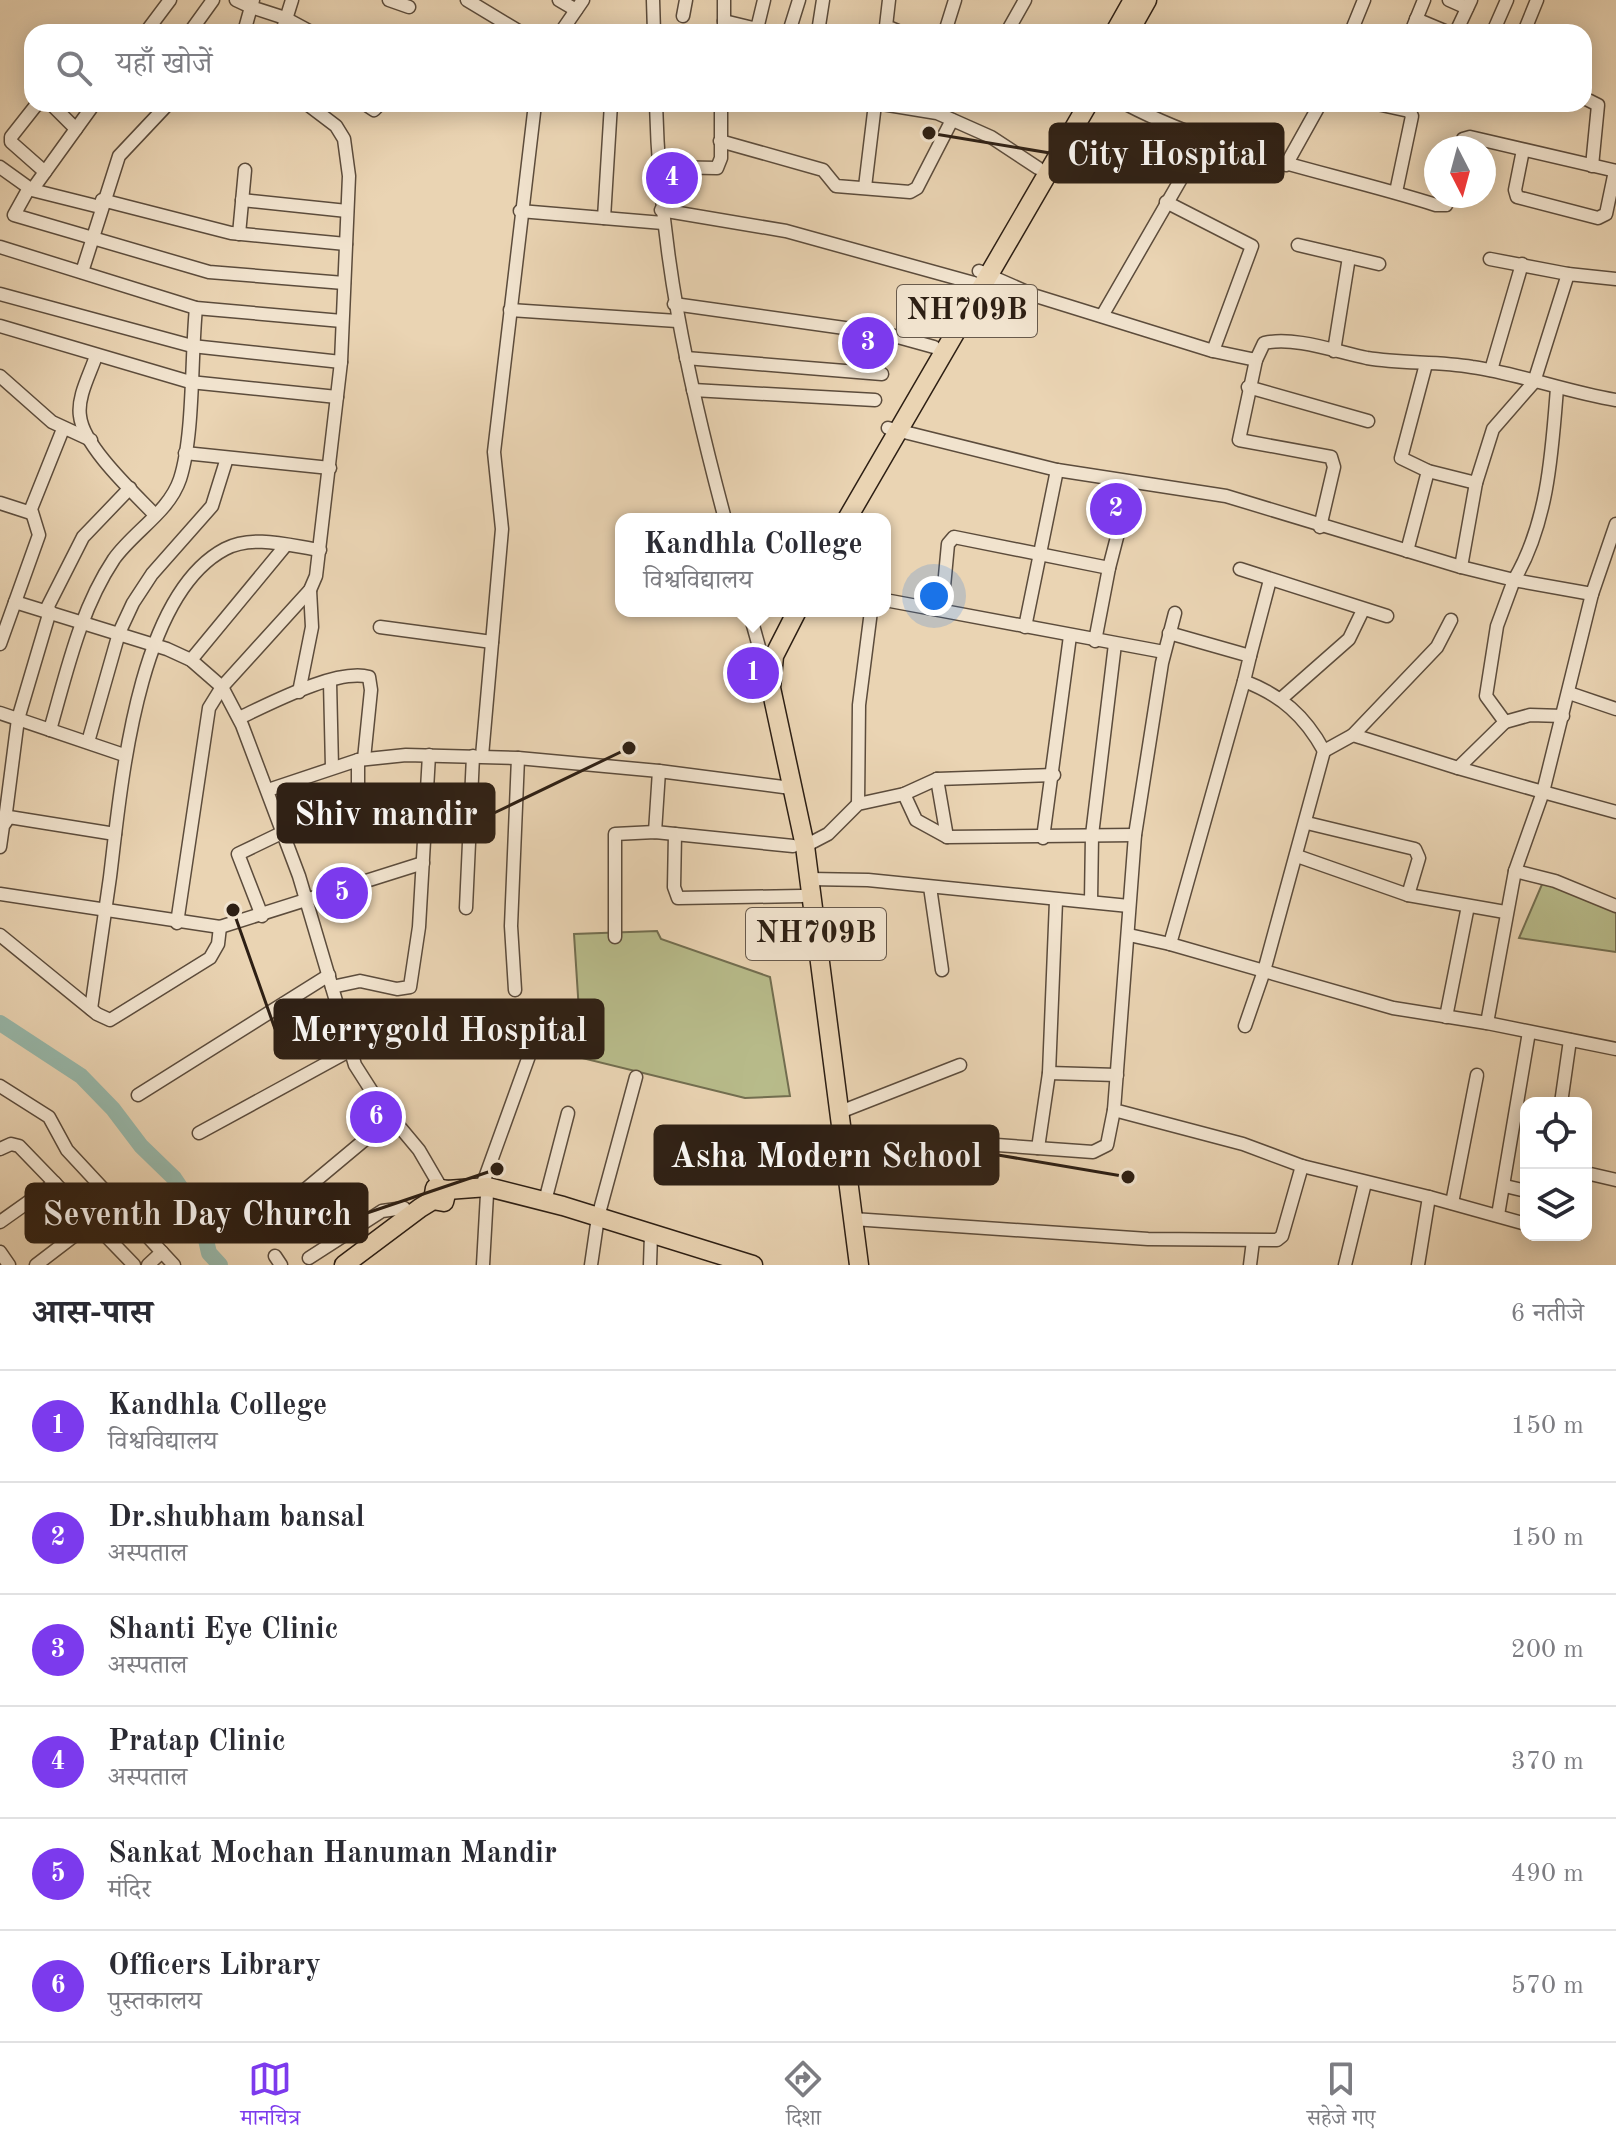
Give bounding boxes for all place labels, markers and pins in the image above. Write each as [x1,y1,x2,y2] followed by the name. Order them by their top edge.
[1050,124,1283,182] callout: City Hospital
[646,148,698,208] pin: 4
[842,313,894,373] pin: 3
[1090,479,1142,539] pin: 2
[727,643,779,703] pin: 1
[278,784,494,842] callout: Shiv mandir
[316,863,368,923] pin: 5
[275,1000,603,1058] callout: Merrygold Hospital
[350,1087,402,1147] pin: 6
[655,1126,998,1184] callout: Asha Modern School
[26,1184,367,1242] callout: Seventh Day Church

